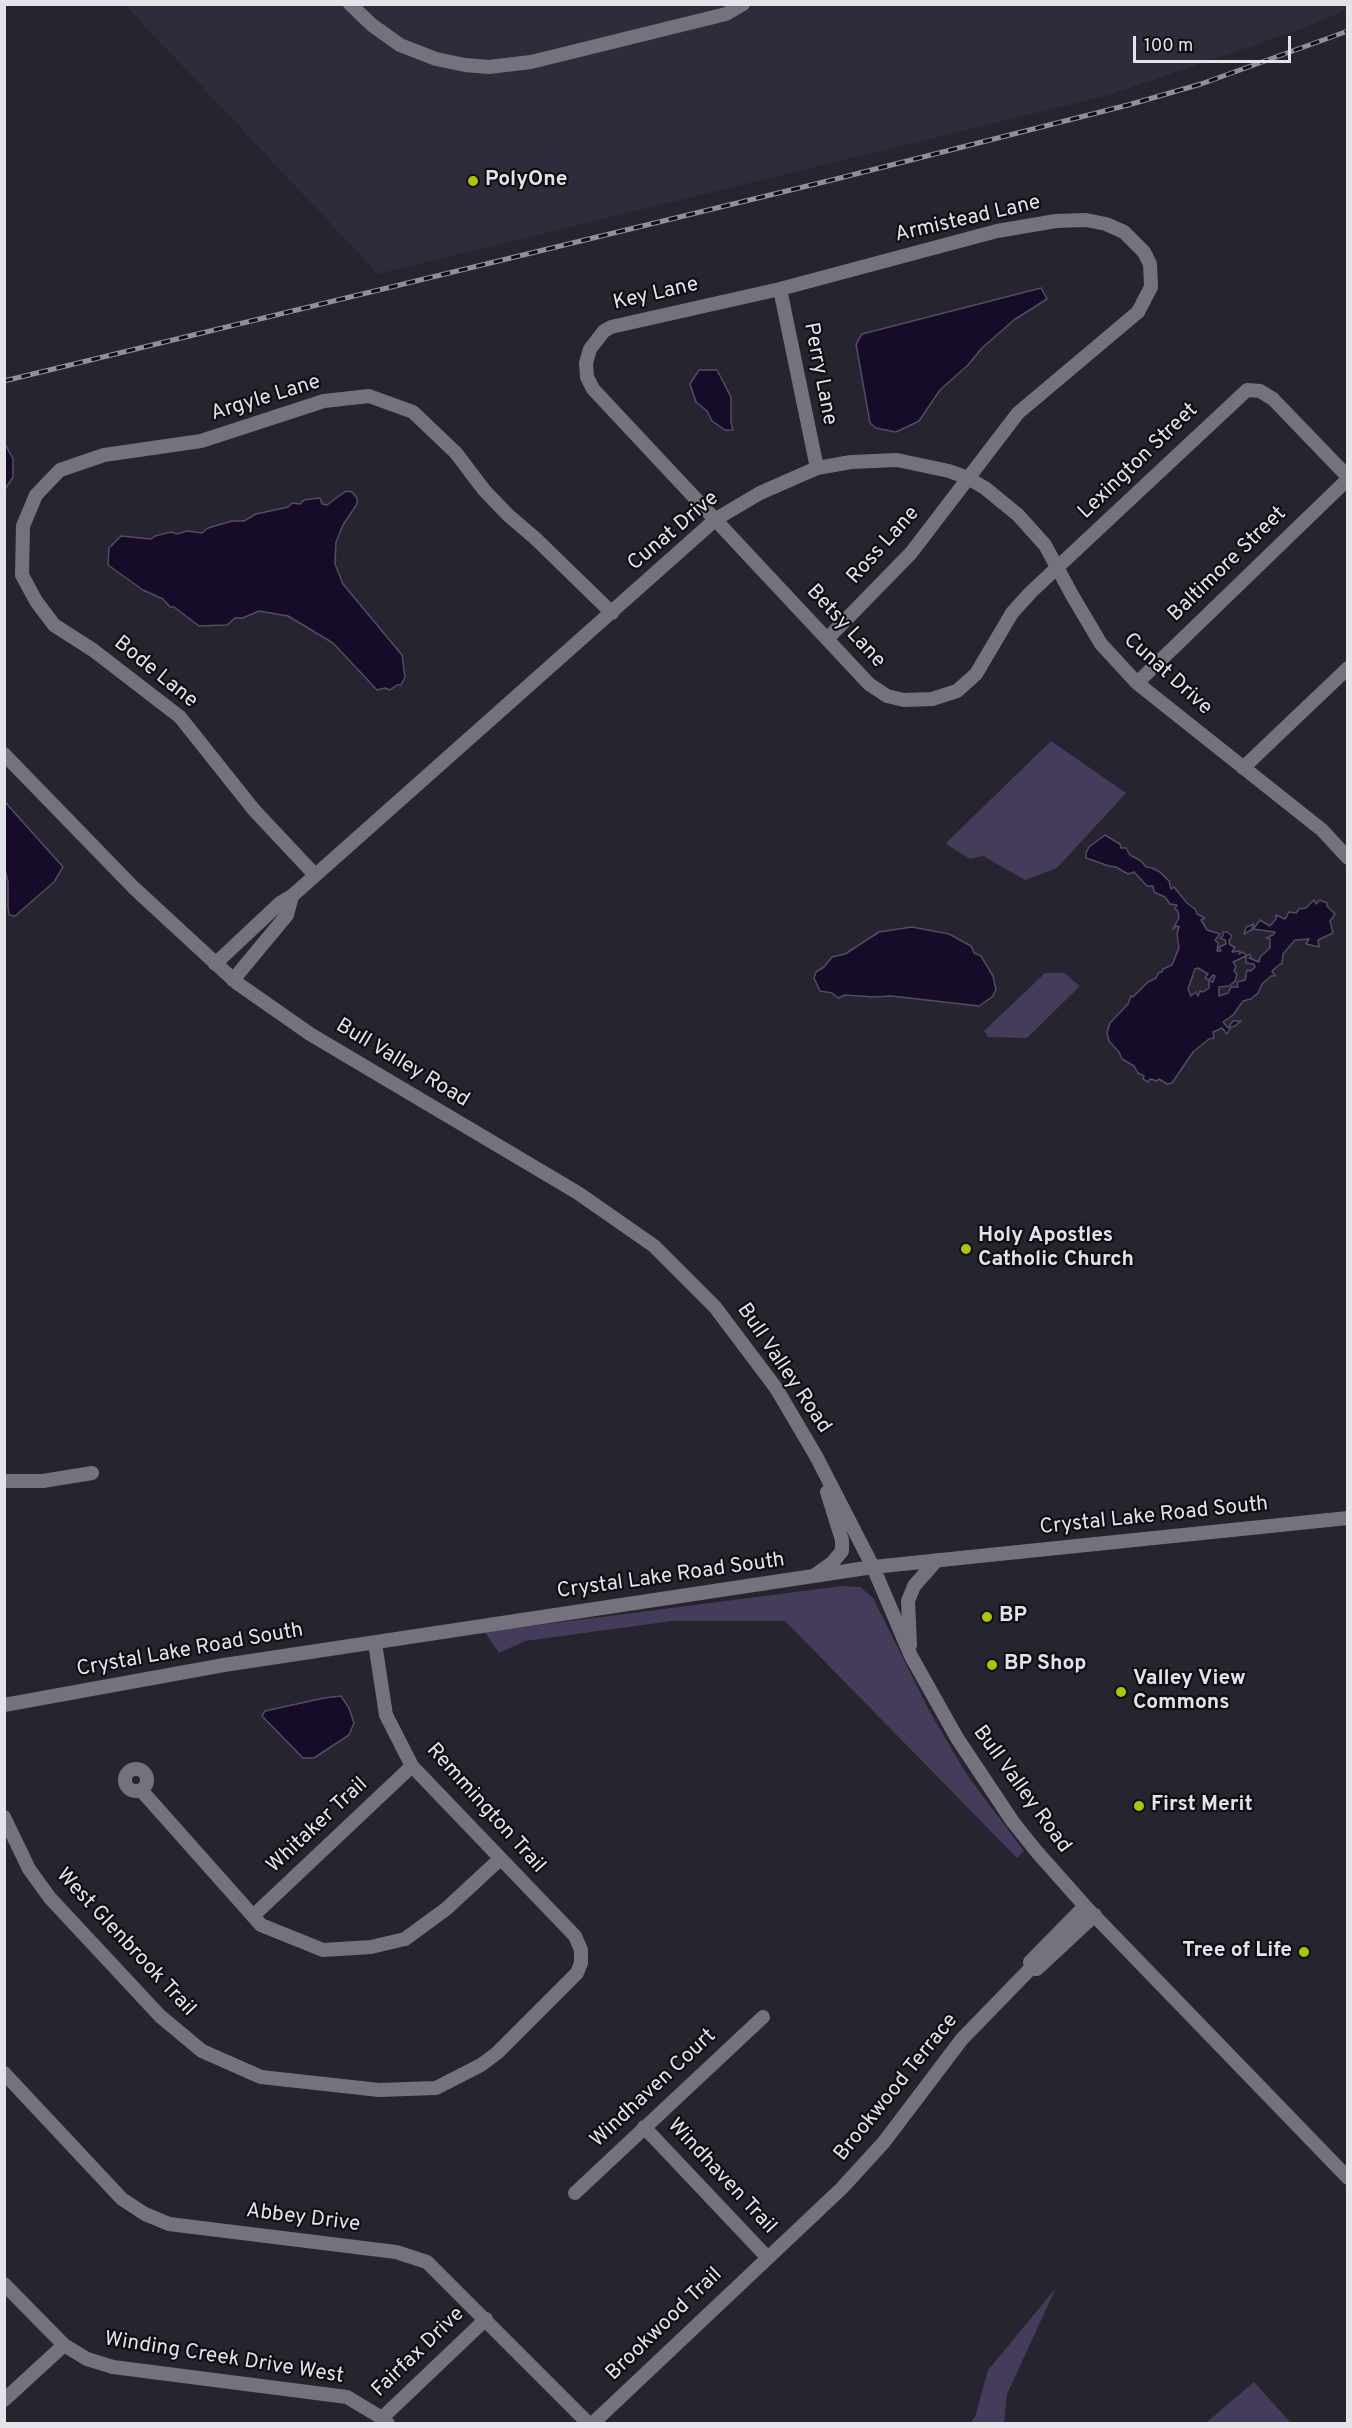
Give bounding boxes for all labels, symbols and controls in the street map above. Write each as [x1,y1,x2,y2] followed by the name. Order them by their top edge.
[1136,24,1294,62] scale bar
[1144,35,1193,58] text: 100 m
[485,168,568,194] place label: PolyOne
[466,174,480,188] marker: PolyOne
[893,191,1043,249] street label: Armistead Lane
[611,273,701,317] street label: Key Lane
[797,321,841,427] street label: Perry Lane
[208,370,324,428] street label: Argyle Lane
[1074,399,1204,525] street label: Lexington Street
[623,487,725,577] street label: Cunat Drive
[842,502,926,590] street label: Ross Lane
[1164,502,1292,628] street label: Baltimore Street
[800,580,890,674] street label: Betsy Lane
[1117,629,1217,721] street label: Cunat Drive
[108,632,202,714] street label: Bode Lane
[331,1014,473,1114] street label: Bull Valley Road
[978,1224,1134,1274] place label: Holy Apostles Catholic Church
[959,1242,973,1256] marker: Holy Apostles Catholic Church
[730,1299,836,1439] street label: Bull Valley Road
[1038,1492,1270,1542] street label: Crystal Lake Road South
[556,1549,786,1605] street label: Crystal Lake Road South
[999,1604,1027,1630] place label: BP
[980,1610,994,1624] marker: BP
[75,1619,305,1683] street label: Crystal Lake Road South
[1004,1652,1086,1678] place label: BP Shop
[985,1658,999,1672] marker: BP Shop
[1133,1667,1246,1717] place label: Valley View Commons
[1114,1685,1128,1699] marker: Valley View Commons
[966,1721,1076,1859] street label: Bull Valley Road
[420,1739,550,1879] street label: Remmington Trail
[262,1773,374,1879] street label: Whitaker Trail
[1151,1793,1253,1819] place label: First Merit
[1132,1799,1146,1813] marker: First Merit
[50,1864,200,2022] street label: West Glenbrook Trail
[1182,1939,1292,1965] place label: Tree of Life
[1297,1945,1311,1959] marker: Tree of Life
[830,2009,964,2167] street label: Brookwood Terrace
[586,2024,722,2154] street label: Windhaven Court
[661,2114,781,2240] street label: Windhaven Trail
[244,2199,362,2239] street label: Abbey Drive
[602,2263,728,2387] street label: Brookwood Trail
[368,2303,470,2403] street label: Fairfax Drive
[103,2328,345,2390] street label: Winding Creek Drive West

